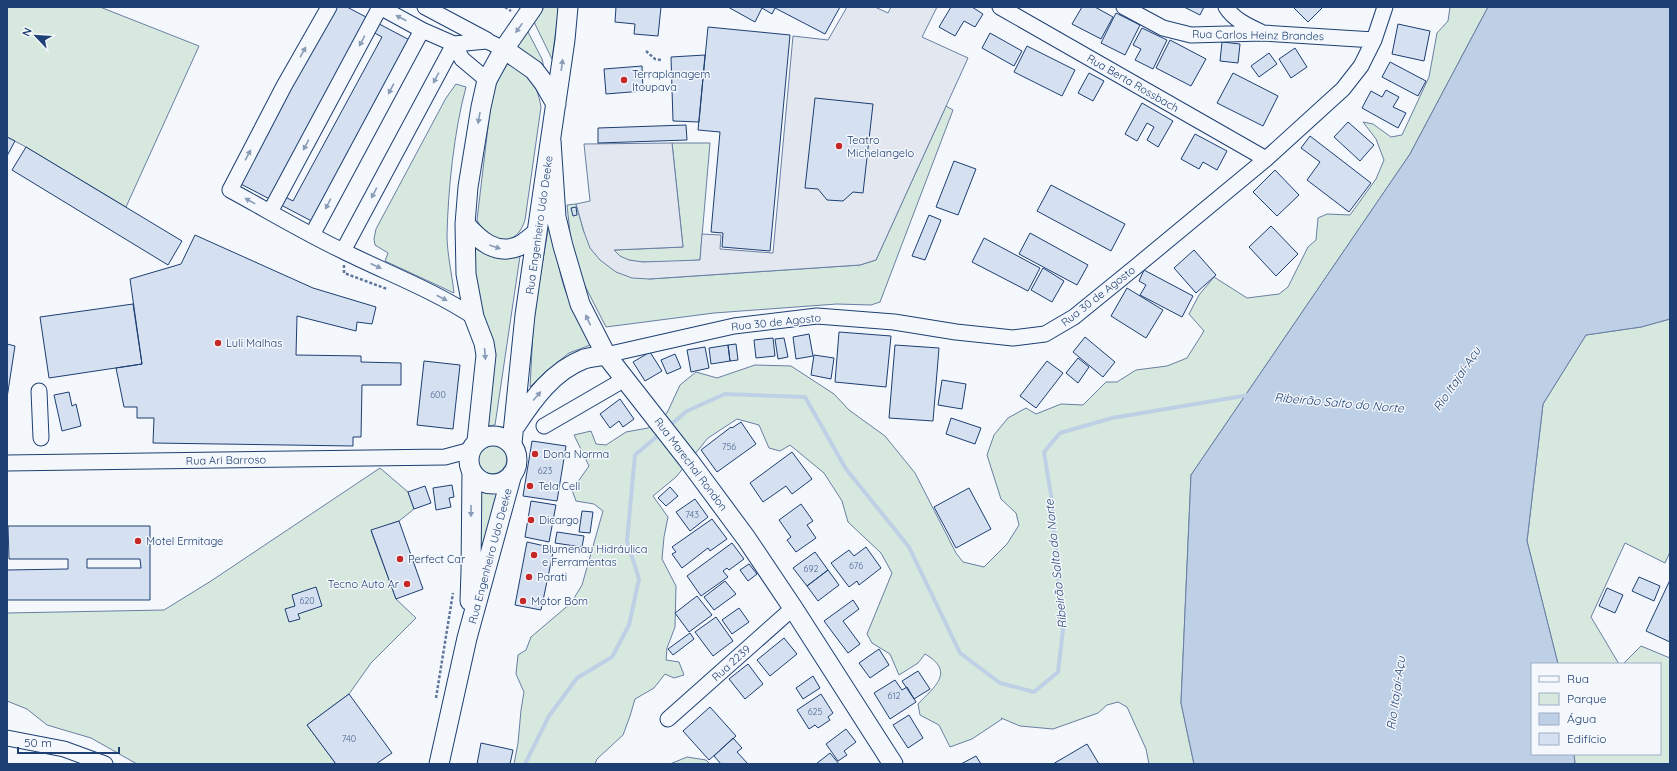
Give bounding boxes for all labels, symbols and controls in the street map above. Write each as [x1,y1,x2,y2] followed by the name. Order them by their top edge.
[396,15,407,22] one-way arrow
[16,16,56,56] north arrow
[515,23,523,33] one-way arrow
[19,25,35,38] text: N
[1192,27,1324,43] street label: Rua Carlos Heinz Brandes
[358,36,365,47] one-way arrow
[300,46,307,58] one-way arrow
[1085,51,1181,115] street label: Rua Berta Rossbach
[559,59,565,71] one-way arrow
[632,67,710,94] place label: Terraplanagem Itoupava
[432,72,439,84] one-way arrow
[619,75,629,85] marker: Terraplanagem Itoupava
[387,83,394,94] one-way arrow
[475,112,481,124] one-way arrow
[847,133,914,160] place label: Teatro Michelangelo
[302,139,309,151] one-way arrow
[834,141,844,151] marker: Teatro Michelangelo
[245,150,251,161] one-way arrow
[522,155,556,295] street label: Rua Engenheiro Udo Deeke
[371,187,377,198] one-way arrow
[244,198,256,204] one-way arrow
[325,199,332,210] one-way arrow
[489,245,501,251] one-way arrow
[1058,262,1138,329] street label: Rua 30 de Agosto
[370,263,381,269] one-way arrow
[436,295,448,301] one-way arrow
[730,310,822,334] street label: Rua 30 de Agosto
[585,314,591,326] one-way arrow
[226,336,282,350] place label: Luli Malhas
[213,338,223,348] marker: Luli Malhas
[1430,343,1484,414] water label: Rio Itajaí-Açu
[482,348,489,361] one-way arrow
[430,389,446,400] house number: 600
[1274,389,1406,416] water label: Ribeirão Salto do Norte
[532,391,541,401] one-way arrow
[651,415,731,513] street label: Rua Marechal Rondon
[722,441,736,452] house number: 756
[543,447,609,461] place label: Dona Norma
[530,449,540,459] marker: Dona Norma
[186,452,267,468] street label: Rua Ari Barroso
[538,465,553,476] house number: 623
[538,479,580,493] place label: Tela Cell
[525,481,535,491] marker: Tela Cell
[465,487,515,625] street label: Rua Engenheiro Udo Deeke
[1041,497,1070,629] water label: Ribeirão Salto do Norte
[468,505,474,518] one-way arrow
[685,509,699,520] house number: 743
[539,513,579,527] place label: Dicargo
[526,515,536,525] marker: Dicargo
[146,534,223,548] place label: Motel Ermitage
[133,536,143,546] marker: Motel Ermitage
[542,542,647,569] place label: Blumenau Hidráulica e Ferramentas
[529,550,539,560] marker: Blumenau Hidráulica e Ferramentas
[408,552,466,566] place label: Perfect Car
[395,554,405,564] marker: Perfect Car
[849,560,863,571] house number: 676
[804,563,818,574] house number: 692
[537,570,567,584] place label: Parati
[524,572,534,582] marker: Parati
[328,577,400,591] place label: Tecno Auto Ar
[402,579,412,589] marker: Tecno Auto Ar
[531,594,588,608] place label: Motor Bom
[299,595,315,606] house number: 620
[518,596,528,606] marker: Motor Bom
[709,642,753,684] street label: Rua 2239
[1383,654,1408,731] water label: Rio Itajaí-Açu
[1531,663,1661,755] legend
[1567,671,1589,686] text: Rua
[887,690,901,701] house number: 612
[1567,691,1607,706] text: Parque
[808,706,822,717] house number: 625
[1567,711,1596,726] text: Água
[18,729,119,755] scale bar
[1567,731,1607,746] text: Edifício
[342,733,356,744] house number: 740
[24,735,52,750] text: 50 m

